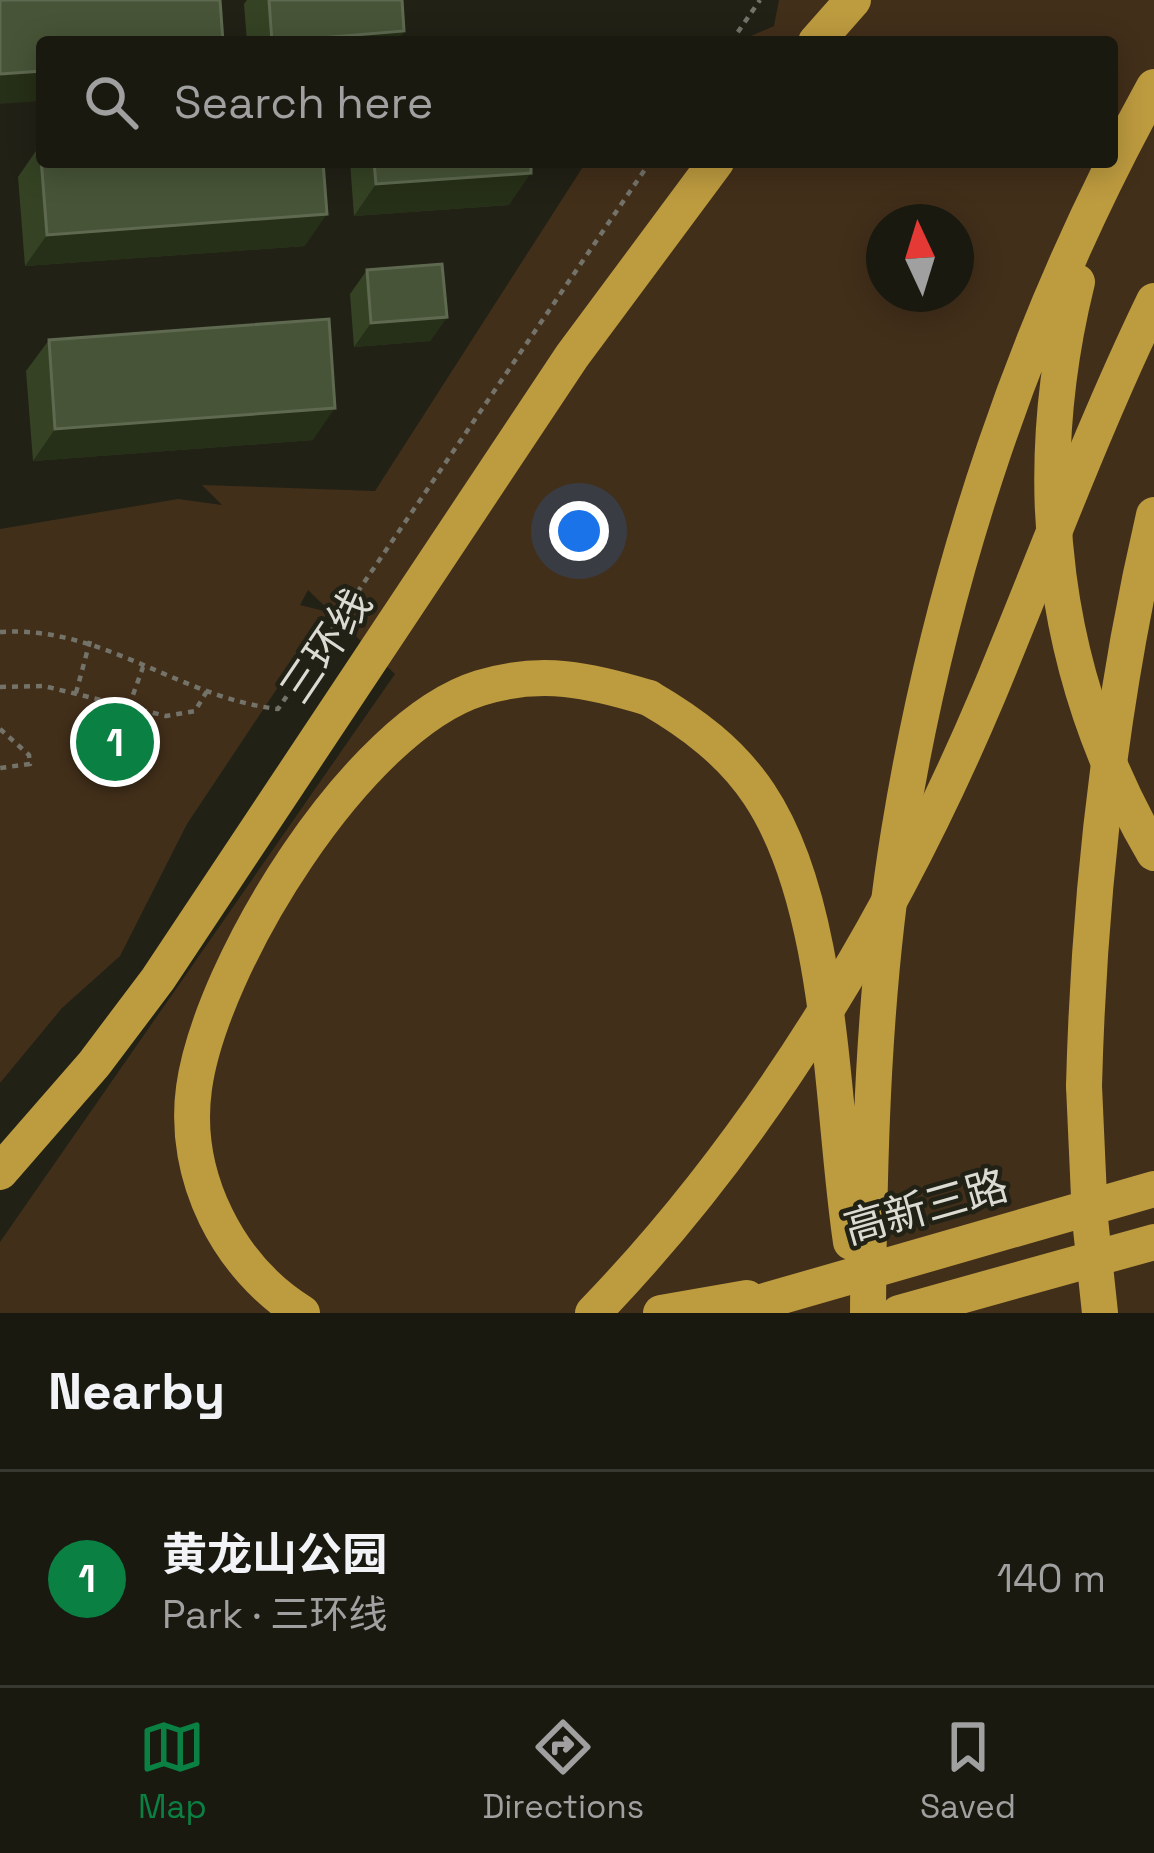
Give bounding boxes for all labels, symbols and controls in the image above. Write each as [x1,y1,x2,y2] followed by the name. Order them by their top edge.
[36,36,1118,168] search box
[78,69,144,135] icon: search
[174,74,433,131] text: Search here
[866,204,974,312] north arrow
[549,501,609,561] your location
[269,579,383,713] street label: 三环线
[76,697,154,787] pin: 1
[838,1158,1014,1256] street label: 高新三路
[48,1359,225,1424] text: Nearby
[162,1526,387,1583] text: 黄龙山公园
[78,1554,96,1603] text: 1
[997,1554,1106,1603] text: 140 m
[162,1590,387,1639] text: Park · 三环线
[138,1714,207,1828] tab: Map
[482,1714,644,1828] tab: Directions
[920,1714,1016,1828] tab: Saved

